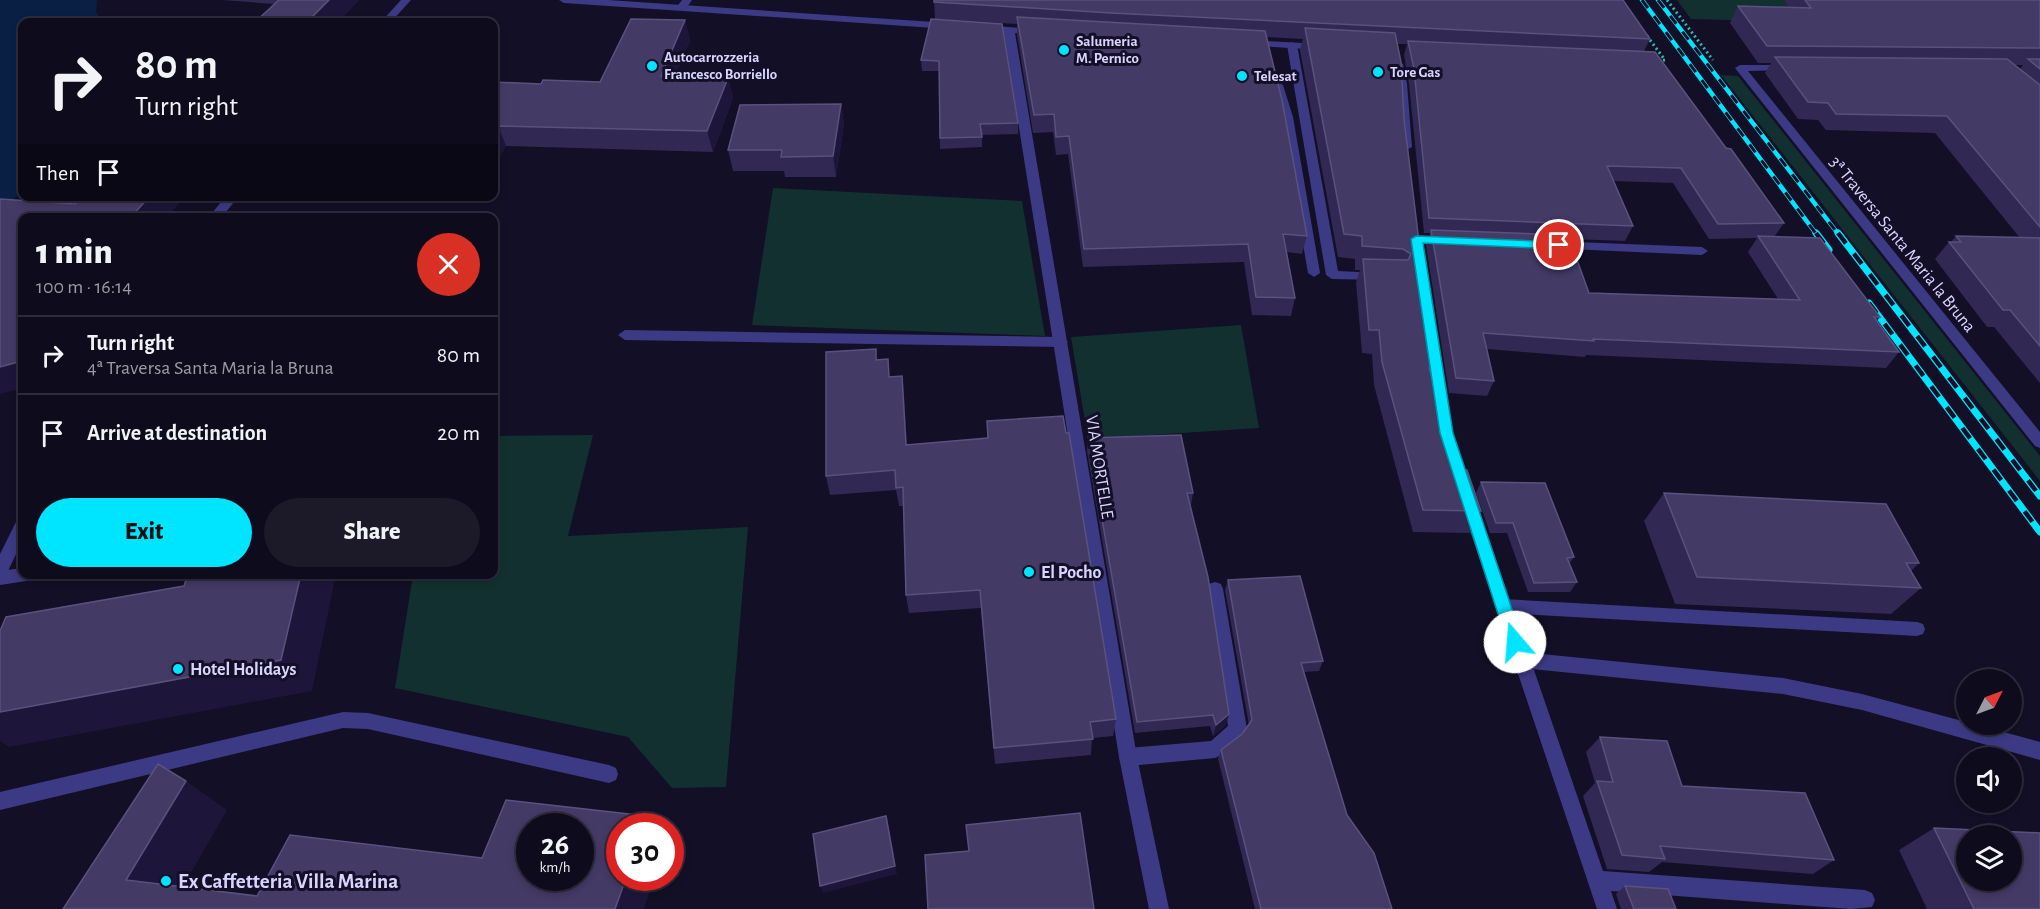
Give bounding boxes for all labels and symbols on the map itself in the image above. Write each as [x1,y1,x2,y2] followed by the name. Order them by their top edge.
[1076,34,1139,66] place label: Salumeria M. Pernico
[1057,43,1071,57] marker: Salumeria M. Pernico
[664,50,777,82] place label: Autocarrozzeria Francesco Borriello
[645,59,659,73] marker: Autocarrozzeria Francesco Borriello
[1371,65,1385,79] marker: Tore Gas
[1390,65,1441,80] place label: Tore Gas
[1235,69,1249,83] marker: Telesat
[1254,69,1297,84] place label: Telesat
[1826,153,1979,336] street label: 3ª Traversa Santa Maria la Bruna
[1533,219,1584,270] pin
[1082,414,1116,520] street label: VIA MORTELLE
[1041,564,1102,582] place label: El Pocho
[1022,565,1036,579] marker: El Pocho
[1483,610,1547,674] position arrow
[190,661,296,679] place label: Hotel Holidays
[171,662,185,676] marker: Hotel Holidays
[1956,669,2022,735] north arrow
[606,813,684,891] speed limit sign: 30
[178,871,398,892] place label: Ex Caffetteria Villa Marina
[159,874,173,888] marker: Ex Caffetteria Villa Marina

